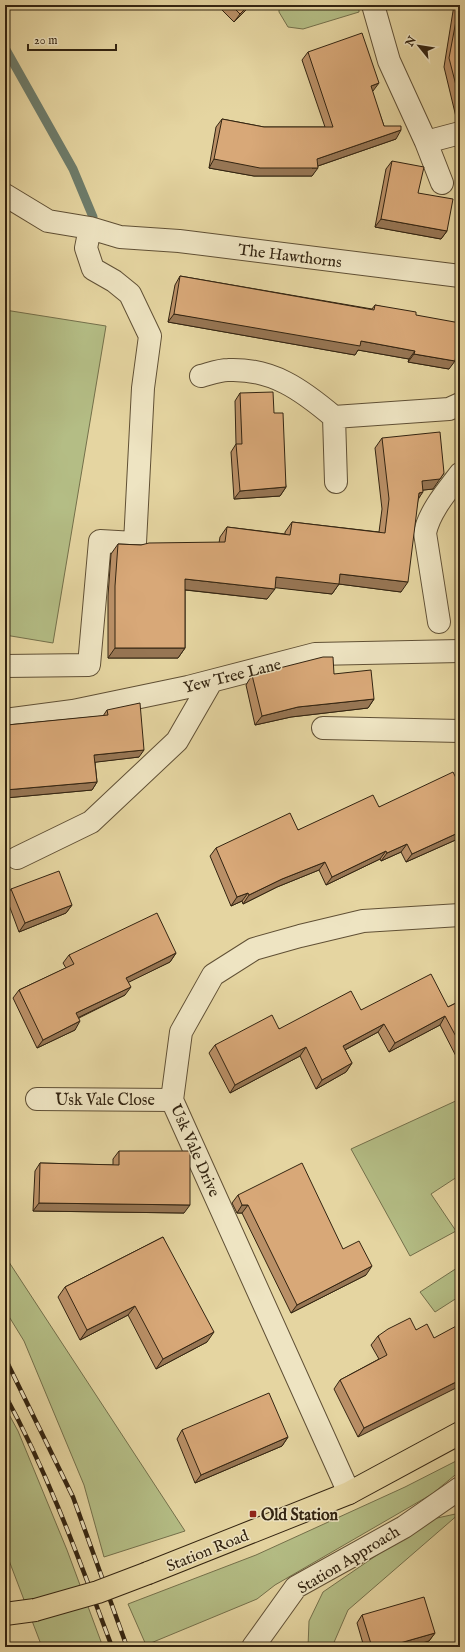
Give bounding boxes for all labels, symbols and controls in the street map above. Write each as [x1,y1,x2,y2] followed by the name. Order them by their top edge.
[28,26,116,52] scale bar
[399,26,439,66] north arrow
[34,33,57,48] text: 20 m
[402,33,420,50] text: N
[237,241,343,273] street label: The Hawthorns
[182,655,283,699] street label: Yew Tree Lane
[55,1091,155,1111] street label: Usk Vale Close
[165,1101,224,1200] street label: Usk Vale Drive
[261,1506,338,1526] place label: Old Station
[248,1509,258,1519] marker: Old Station
[294,1522,404,1599] street label: Station Approach
[164,1526,252,1577] street label: Station Road

